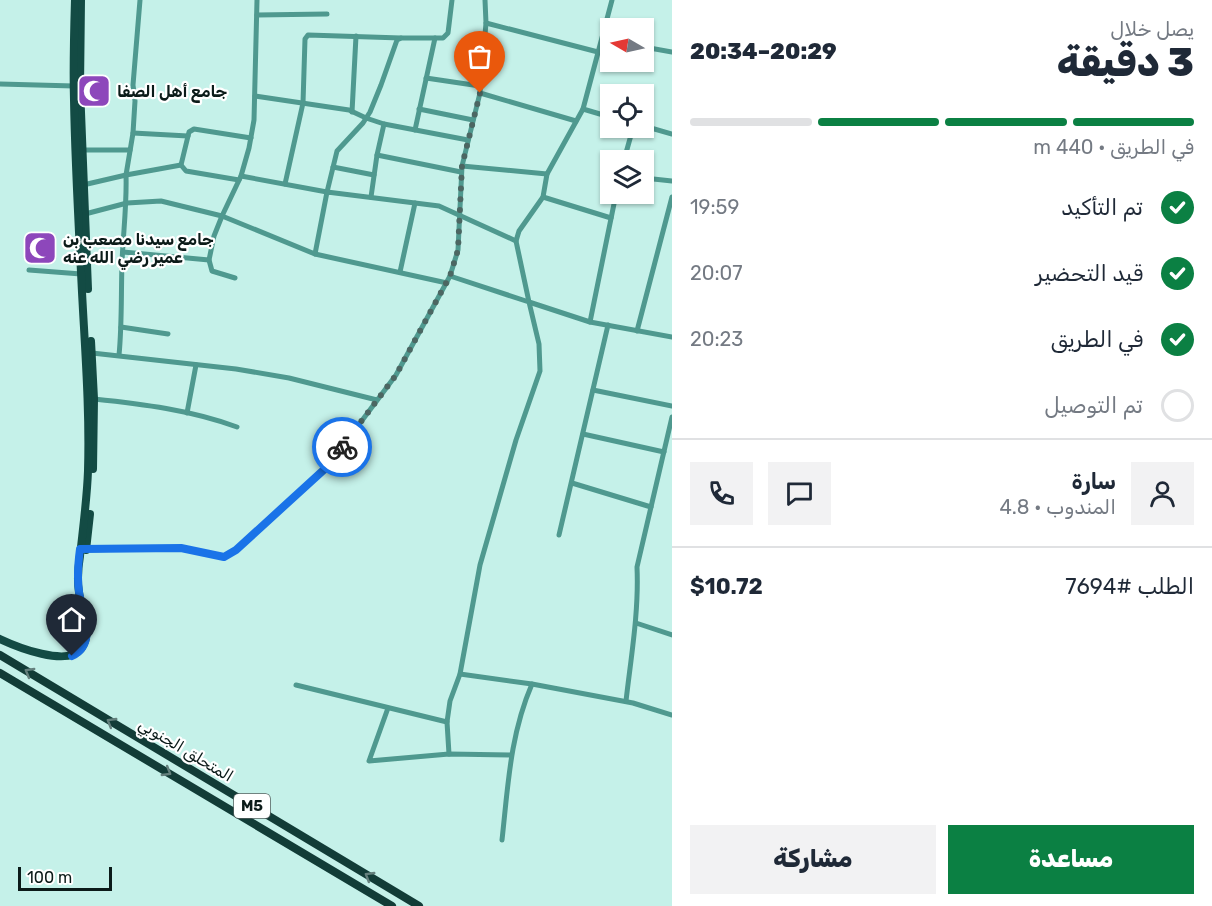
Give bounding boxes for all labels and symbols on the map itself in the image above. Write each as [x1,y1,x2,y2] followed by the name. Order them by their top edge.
[600,18,654,72] north arrow
[454,31,505,93] pin
[76,73,112,109] mosque icon: جامع أهل الصفا
[117,82,228,103] place label: جامع أهل الصفا
[22,230,58,266] mosque icon: جامع سيدنا مصعب بن عمير رضي الله عنه
[63,230,214,270] place label: جامع سيدنا مصعب بن عمير رضي الله عنه
[312,417,372,477] courier
[46,594,97,656] pin
[25,668,35,680] one-way arrow
[134,714,237,788] street label: المتحلق الجنوبي
[107,718,117,730] one-way arrow
[161,765,171,777] one-way arrow
[234,794,270,818] road number: M5
[18,864,112,892] scale bar
[365,872,375,883] one-way arrow

